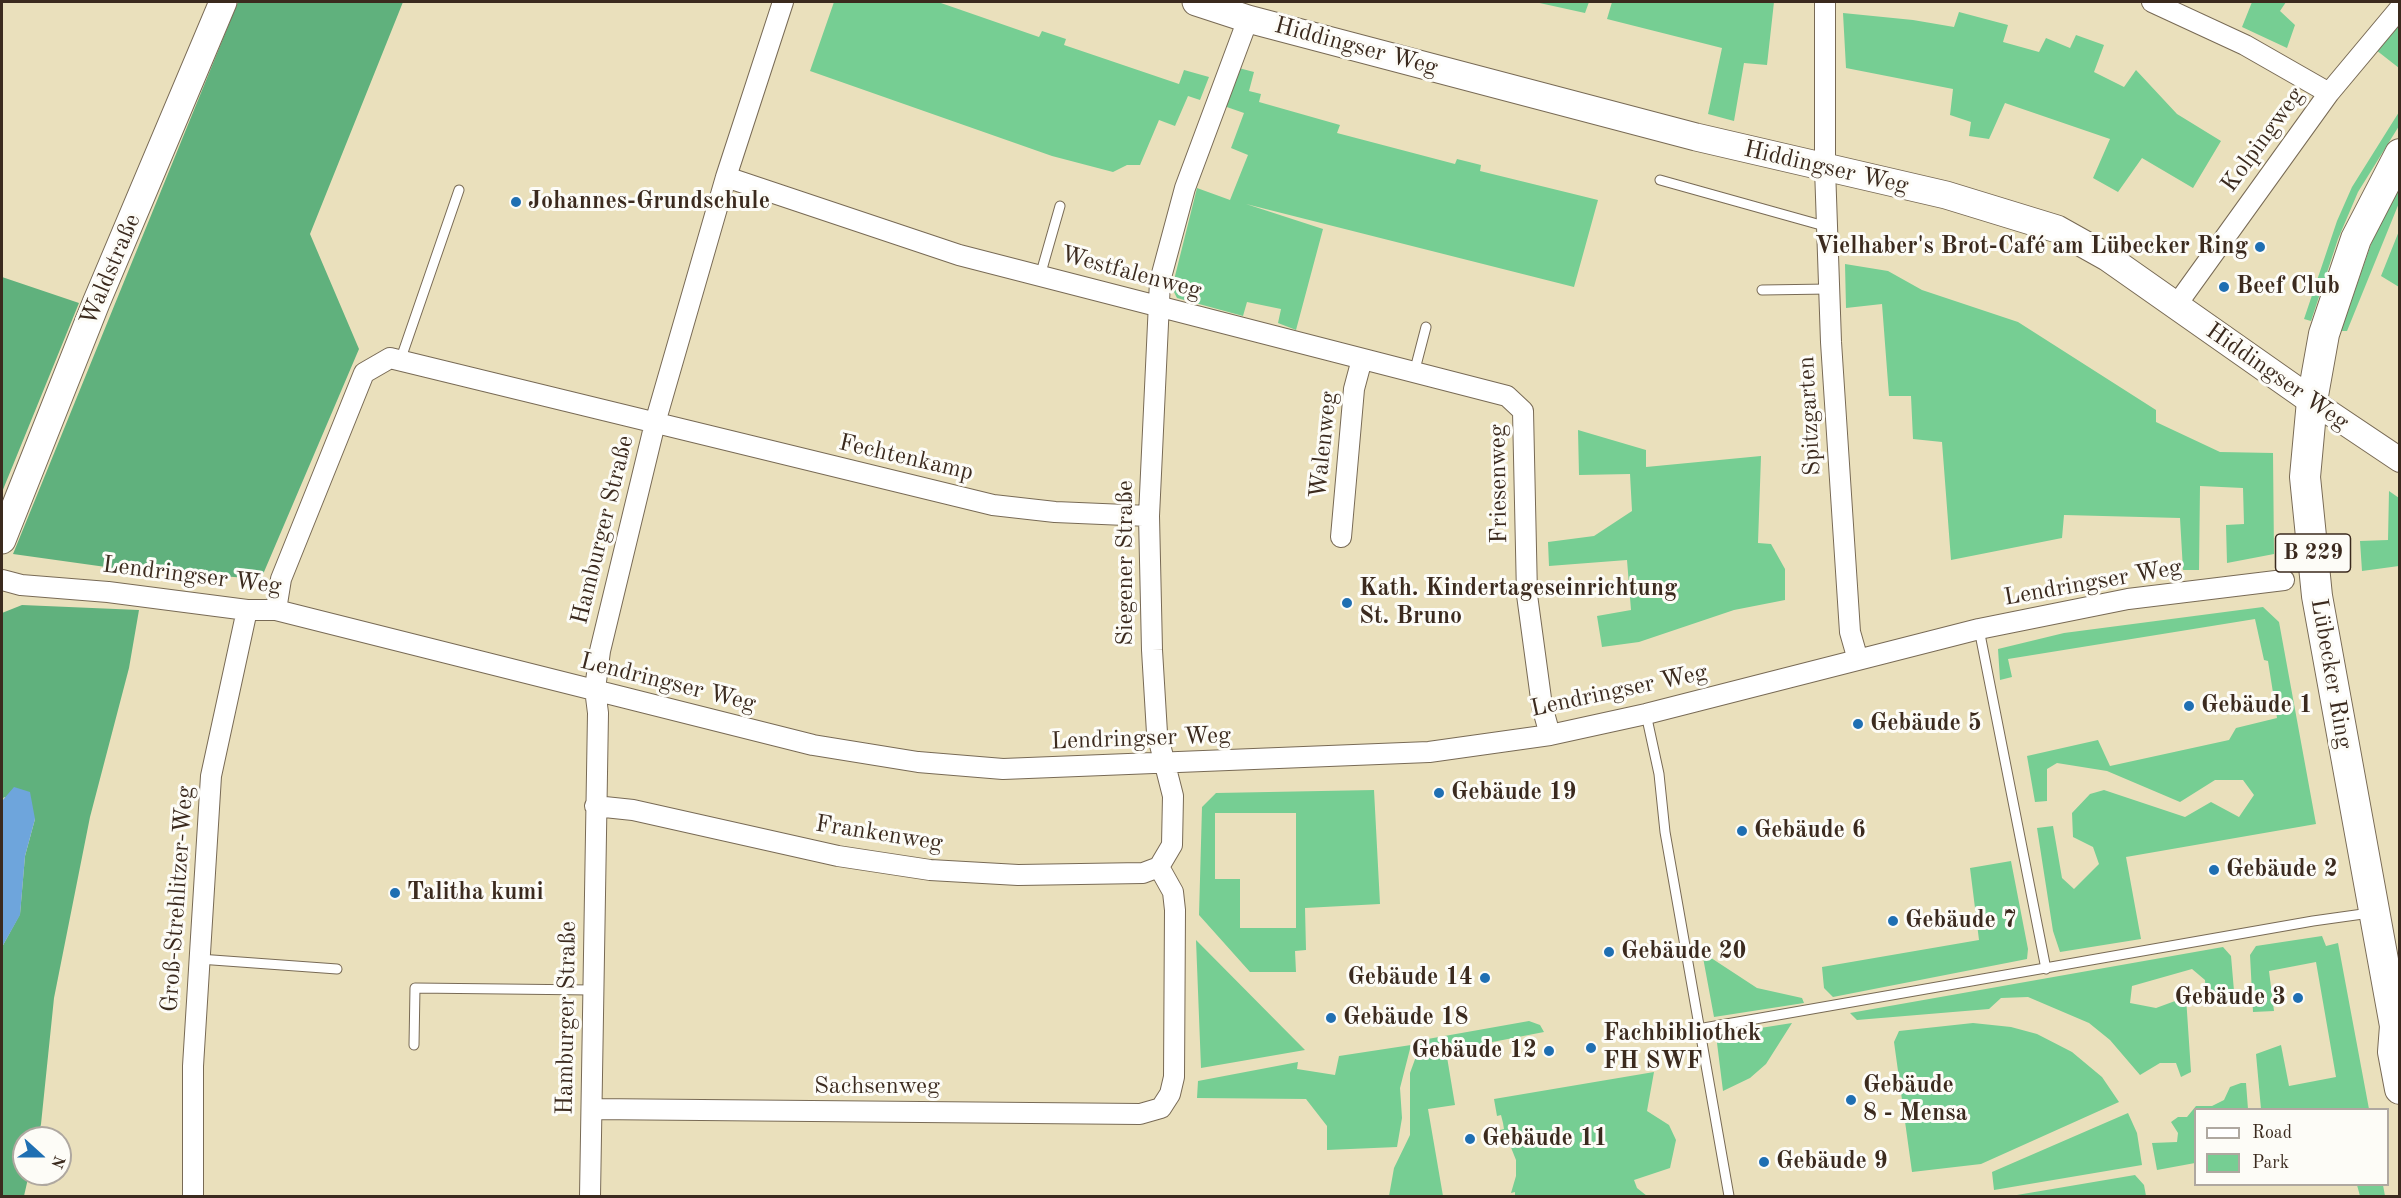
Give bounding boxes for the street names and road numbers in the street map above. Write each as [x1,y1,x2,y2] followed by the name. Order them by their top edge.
[1271,11,1441,83] street label: Hiddingser Weg
[2215,82,2311,198] street label: Kolpingweg
[1741,135,1911,201] street label: Hiddingser Weg
[75,210,147,330] street label: Waldstraße
[1057,240,1205,306] street label: Westfalenweg
[2200,317,2354,437] street label: Hiddingser Weg
[1792,355,1828,477] street label: Spitzgarten
[1304,390,1344,500] street label: Walenweg
[1484,424,1514,544] street label: Friesenweg
[836,429,976,487] street label: Fechtenkamp
[566,432,640,628] street label: Hamburger Straße
[1112,480,1140,646] street label: Siegener Straße
[2276,534,2350,572] road number: B 229
[101,551,283,601] street label: Lendringser Weg
[2002,553,2184,613] street label: Lendringser Weg
[2304,596,2358,752] street label: Lübecker Ring
[577,647,759,719] street label: Lendringser Weg
[1528,658,1710,724] street label: Lendringser Weg
[1050,721,1232,757] street label: Lendringser Weg
[156,785,200,1013] street label: Groß-Strehlitzer-Weg
[813,810,945,858] street label: Frankenweg
[551,921,583,1115] street label: Hamburger Straße
[814,1073,940,1101] street label: Sachsenweg

